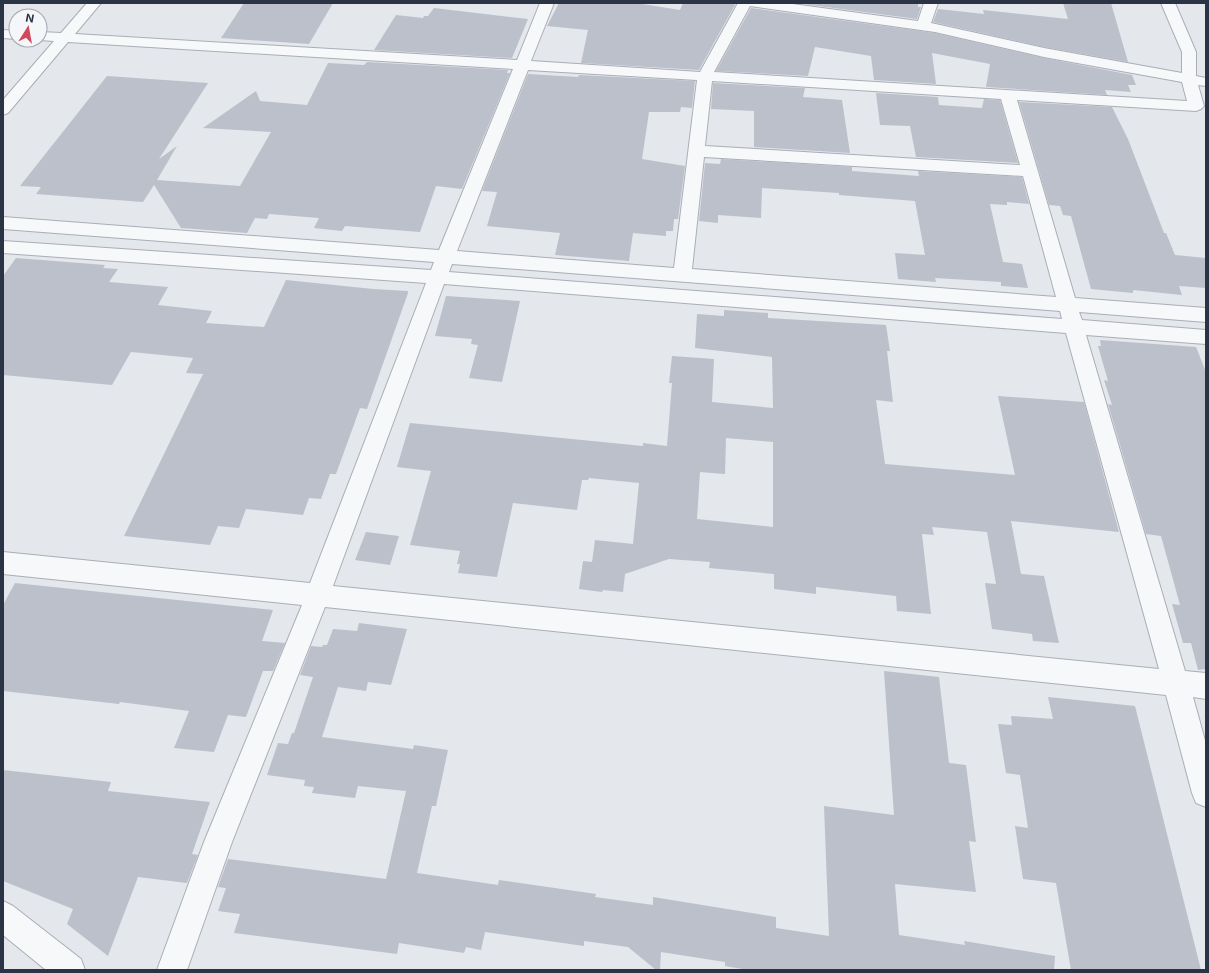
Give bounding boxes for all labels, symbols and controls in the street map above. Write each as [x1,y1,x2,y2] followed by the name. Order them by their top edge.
[8,8,48,48] north arrow
[24,11,35,26] text: N

